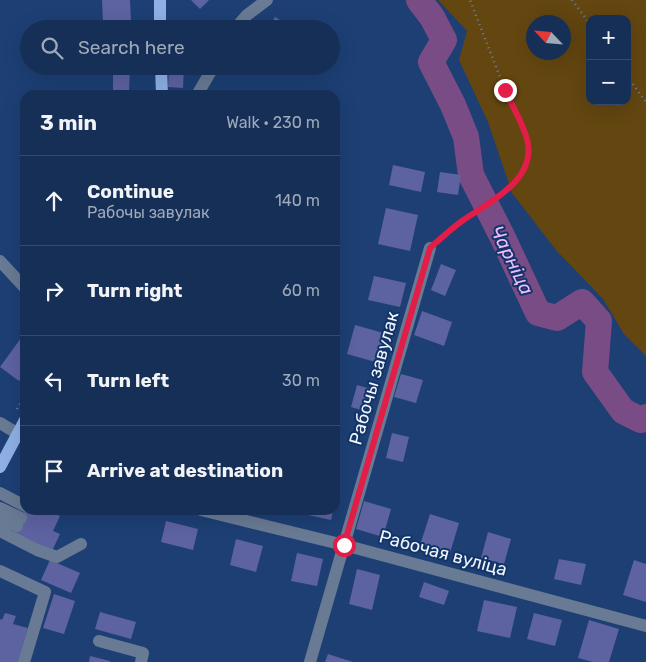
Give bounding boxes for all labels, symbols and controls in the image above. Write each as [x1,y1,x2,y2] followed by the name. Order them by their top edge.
[526,15,571,60] north arrow
[586,15,631,105] map controls
[586,15,631,60] button: +
[20,20,340,75] search box
[38,34,66,62] icon: search
[78,36,185,59] text: Search here
[586,60,631,105] button: −
[494,79,517,102] route end
[40,110,97,135] text: 3 min
[226,113,320,132] text: Walk · 230 m
[87,180,174,203] text: Continue
[40,187,68,215] icon: ahead
[275,191,320,210] text: 140 m
[87,203,210,222] text: Рабочы завулак
[485,222,539,298] water label: Чарніца
[40,277,68,305] icon: right
[87,279,182,302] text: Turn right
[282,281,320,300] text: 60 m
[344,308,404,447] street label: Рабочы завулак
[40,367,68,395] icon: left
[87,369,169,392] text: Turn left
[282,371,320,390] text: 30 m
[40,457,68,485] icon: arrive
[87,459,283,482] text: Arrive at destination
[377,525,509,581] street label: Рабочая вуліца
[333,534,356,557] route start

